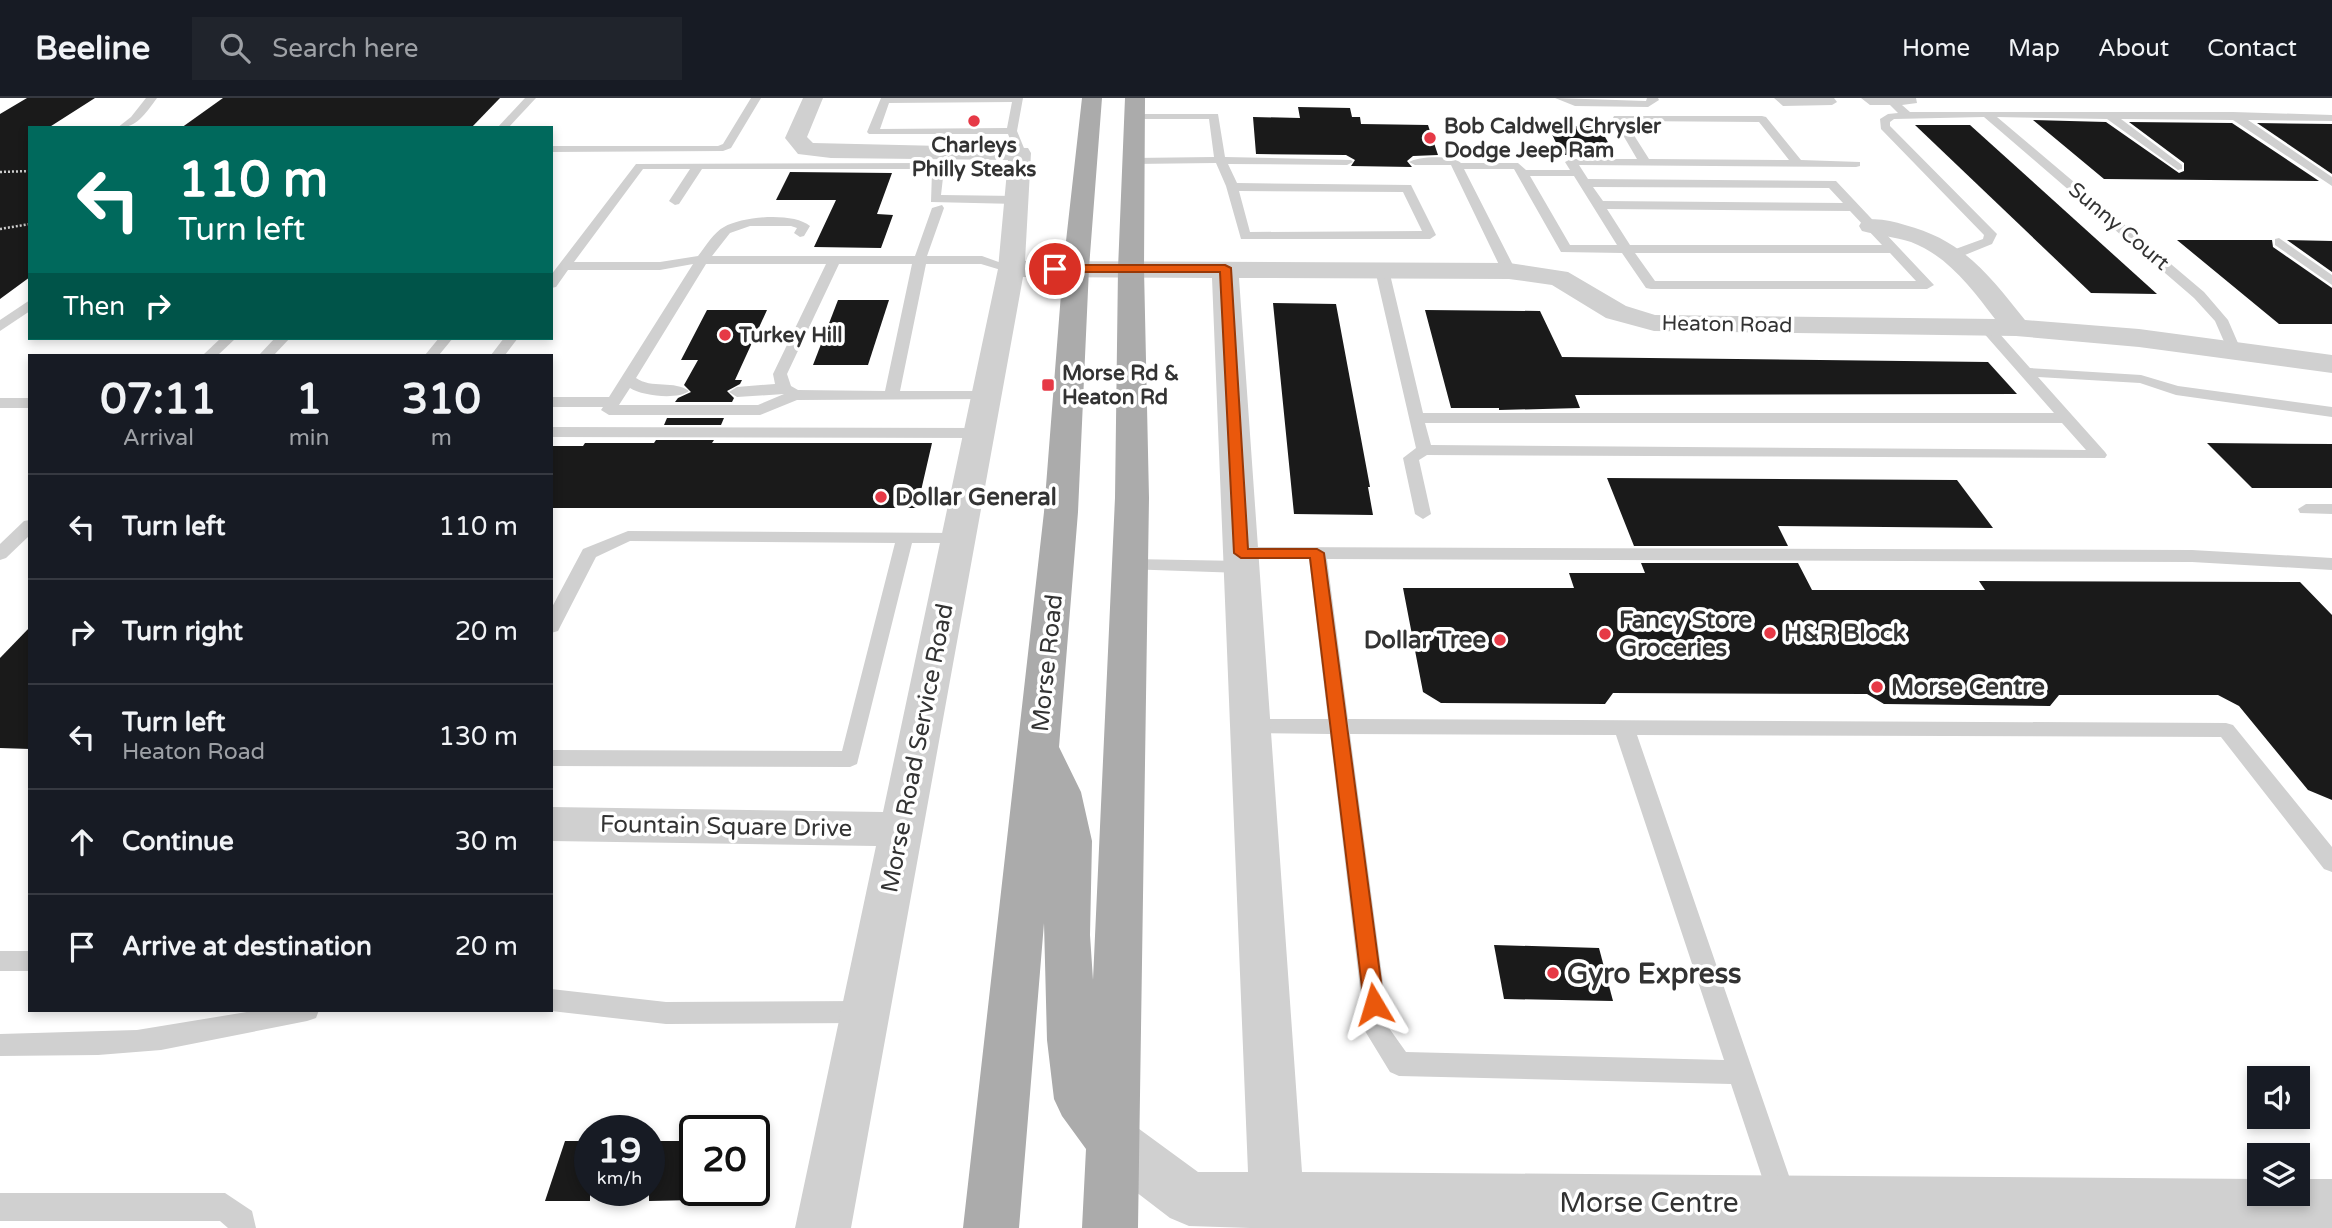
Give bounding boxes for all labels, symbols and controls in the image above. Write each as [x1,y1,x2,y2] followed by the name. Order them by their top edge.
[192,17,682,80] search box
[35,29,150,68] text: Beeline
[216,29,254,67] icon: search
[272,33,418,64] text: Search here
[1902,34,1970,63] text: Home
[2008,34,2060,63] text: Map
[2098,34,2169,63] text: About
[2207,34,2297,63] text: Contact
[966,113,982,129] marker: Charleys Philly Steaks
[1444,114,1662,163] place label: Bob Caldwell Chrysler Dodge Jeep Ram
[1422,130,1438,146] marker: Bob Caldwell Chrysler Dodge Jeep Ram
[912,133,1036,182] place label: Charleys Philly Steaks
[178,151,328,210] text: 110 m
[63,154,154,245] icon: left
[2063,177,2174,276] street label: Sunny Court
[178,211,305,249] text: Turn left
[1025,239,1085,299] pin
[1036,250,1074,288] icon: arrive
[139,287,177,325] icon: right
[63,291,125,322] text: Then
[1661,311,1793,338] street label: Heaton Road
[738,323,842,348] place label: Turkey Hill
[717,327,733,343] marker: Turkey Hill
[1062,361,1179,410] place label: Morse Rd & Heaton Rd
[100,374,217,425] text: 07:11
[296,374,322,425] text: 1
[402,374,481,425] text: 310
[1040,377,1056,393] marker: Morse Rd & Heaton Rd
[123,424,194,452] text: Arrival
[289,424,330,452] text: min
[431,424,452,452] text: m
[895,483,1057,512] place label: Dollar General
[873,489,889,505] marker: Dollar General
[63,508,101,546] icon: left
[122,511,225,542] text: Turn left
[438,511,518,542] text: 110 m
[1026,593,1069,733] street label: Morse Road
[875,601,960,895] street label: Morse Road Service Road
[1619,606,1752,663] place label: Fancy Store Groceries
[63,613,101,651] icon: right
[122,616,243,647] text: Turn right
[455,616,518,647] text: 20 m
[1784,619,1906,648] place label: H&R Block
[1762,625,1778,641] marker: H&R Block
[1364,626,1486,655] place label: Dollar Tree
[1597,626,1613,642] marker: Fancy Store Groceries
[1492,632,1508,648] marker: Dollar Tree
[1891,673,2045,702] place label: Morse Centre
[1869,679,1885,695] marker: Morse Centre
[122,707,225,738] text: Turn left
[63,718,101,756] icon: left
[438,721,518,752] text: 130 m
[122,738,265,766] text: Heaton Road
[600,810,852,843] street label: Fountain Square Drive
[63,823,101,861] icon: ahead
[122,826,234,857] text: Continue
[455,826,518,857] text: 30 m
[63,928,101,966] icon: arrive
[122,931,372,962] text: Arrive at destination
[455,931,518,962] text: 20 m
[1567,957,1742,991] place label: Gyro Express
[1545,965,1561,981] marker: Gyro Express
[1337,967,1411,1041] position arrow
[2247,1066,2310,1206] map controls
[2247,1066,2310,1129] button: sound
[679,1115,770,1206] speed limit sign: 20
[598,1130,641,1172] text: 19
[2247,1143,2310,1206] button: layers
[597,1167,642,1189] text: km/h
[1559,1186,1739,1220] street label: Morse Centre

